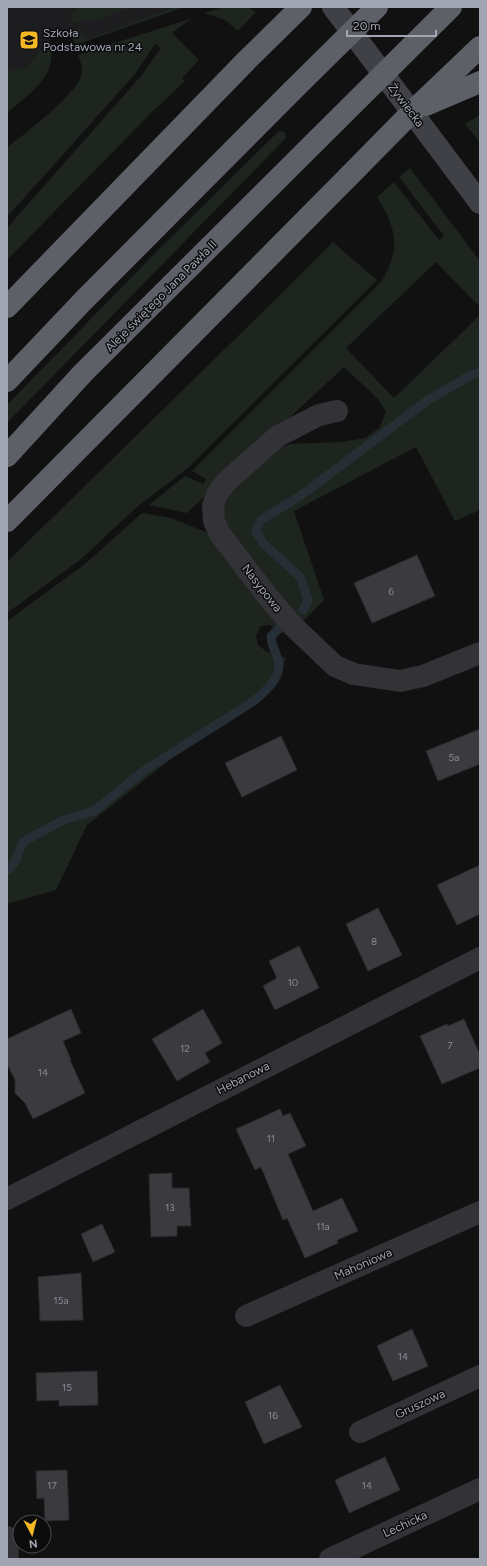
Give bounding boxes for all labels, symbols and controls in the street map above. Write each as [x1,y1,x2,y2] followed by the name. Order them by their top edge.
[347,12,436,38] scale bar
[353,19,381,33] text: 20 m
[43,26,143,54] place label: Szkoła Podstawowa nr 24
[18,29,40,51] school or university icon: Szkoła Podstawowa nr 24
[385,80,427,130] street label: Żywiecka
[102,237,220,355] street label: Aleje świętego Jana Pawła II
[239,561,285,615] street label: Nasypowa
[388,585,394,598] house number: 6
[449,751,459,764] house number: 5a
[371,935,377,948] house number: 8
[288,976,298,989] house number: 10
[447,1039,453,1052] house number: 7
[180,1042,190,1055] house number: 12
[214,1059,272,1097] street label: Hebanowa
[38,1066,48,1079] house number: 14
[267,1132,275,1145] house number: 11
[165,1201,175,1214] house number: 13
[316,1220,330,1233] house number: 11a
[332,1245,394,1283] street label: Mahoniowa
[54,1294,68,1307] house number: 15a
[398,1350,408,1363] house number: 14
[62,1381,72,1394] house number: 15
[393,1386,447,1422] street label: Gruszowa
[268,1409,278,1422] house number: 16
[47,1479,57,1492] house number: 17
[362,1479,372,1492] house number: 14
[381,1508,429,1540] street label: Lechicka
[12,1514,52,1554] north arrow
[28,1536,38,1550] text: N

